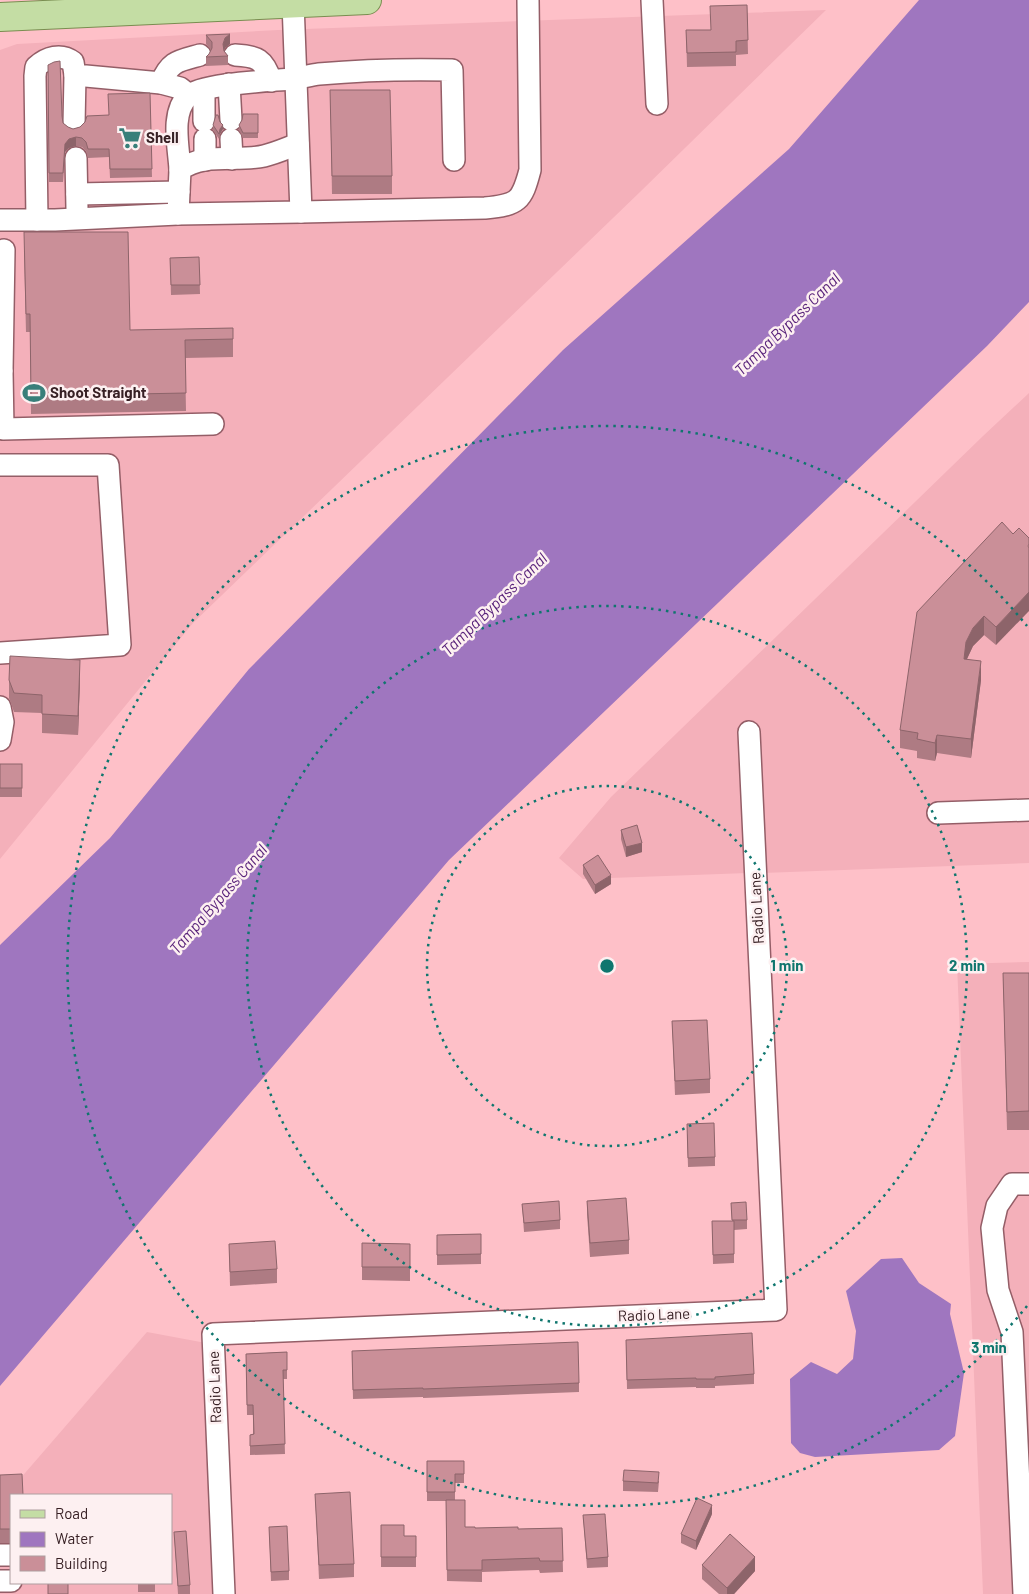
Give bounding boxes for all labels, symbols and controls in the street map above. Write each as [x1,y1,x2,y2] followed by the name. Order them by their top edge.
[117,125,143,151] supermarket icon: Shell
[146,128,179,146] place label: Shell
[730,268,844,379] water label: Tampa Bypass Canal
[21,380,47,406] sports icon: Shoot Straight
[50,383,147,401] place label: Shoot Straight
[437,548,551,659] water label: Tampa Bypass Canal
[165,840,271,957] water label: Tampa Bypass Canal
[745,872,767,945] street label: Radio Lane
[771,956,803,974] text: 1 min
[949,956,985,974] text: 2 min
[598,957,616,975] centre of rings
[618,1304,690,1324] street label: Radio Lane
[971,1338,1007,1356] text: 3 min
[204,1351,224,1423] street label: Radio Lane
[10,1494,172,1584] legend
[55,1504,88,1522] text: Road
[55,1529,94,1547] text: Water
[55,1554,108,1572] text: Building

